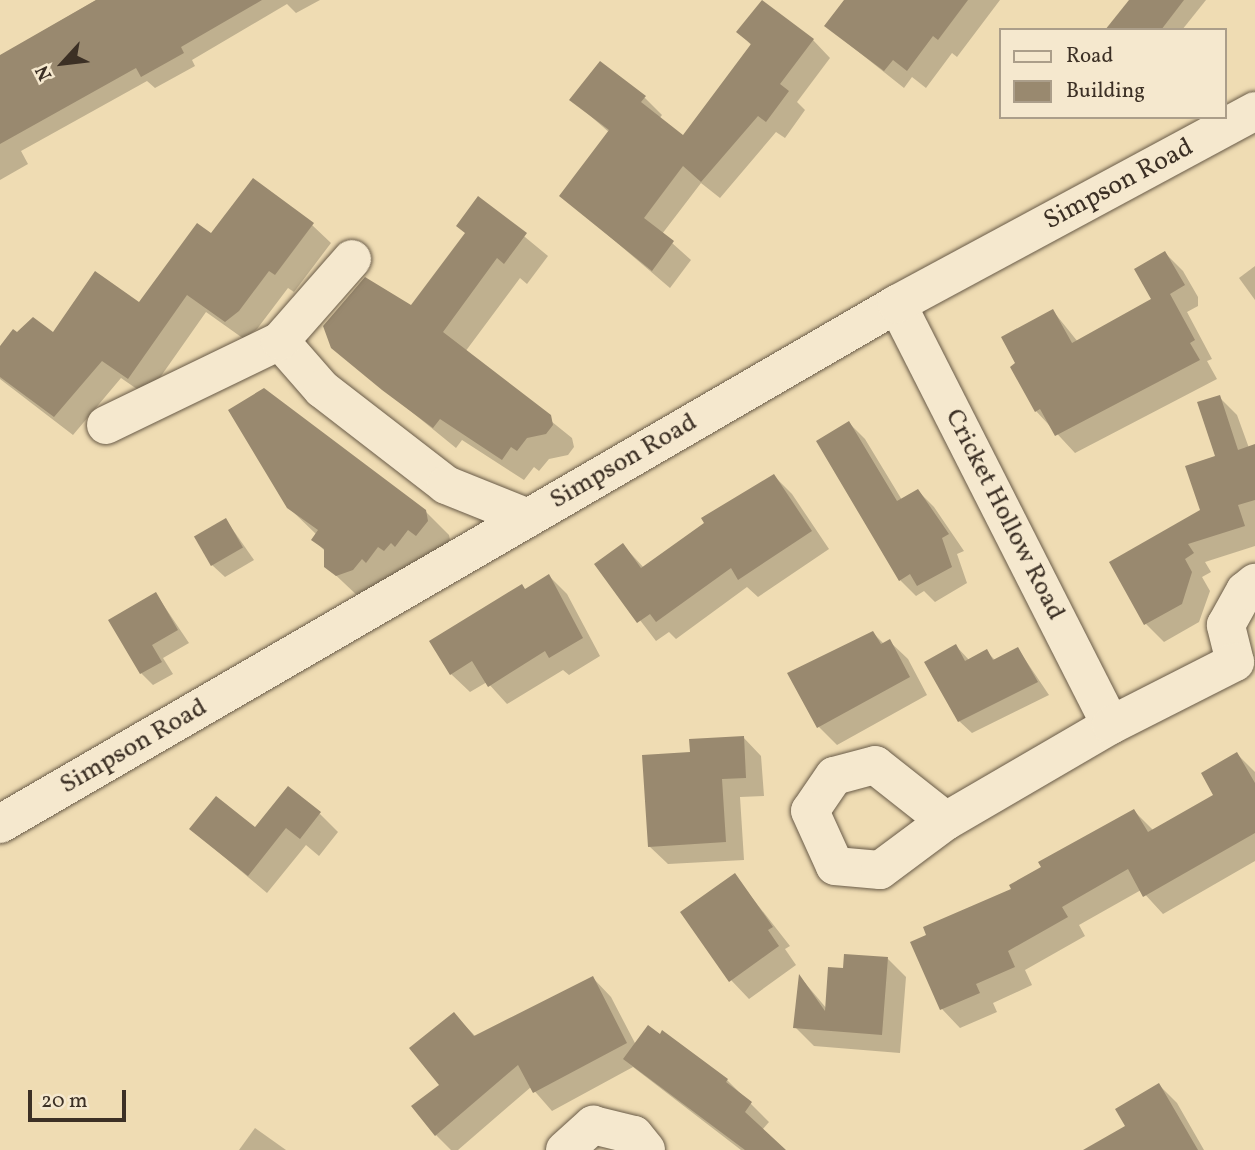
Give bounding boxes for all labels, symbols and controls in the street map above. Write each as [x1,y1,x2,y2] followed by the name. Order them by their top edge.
[28,28,98,98] north arrow
[1000,28,1227,119] legend
[1066,42,1113,71] text: Road
[30,60,59,85] text: N
[1066,77,1145,106] text: Building
[1039,133,1199,237] street label: Simpson Road
[937,404,1071,626] street label: Cricket Hollow Road
[545,407,703,517] street label: Simpson Road
[55,692,213,802] street label: Simpson Road
[32,1076,130,1120] scale bar
[41,1087,87,1116] text: 20 m

